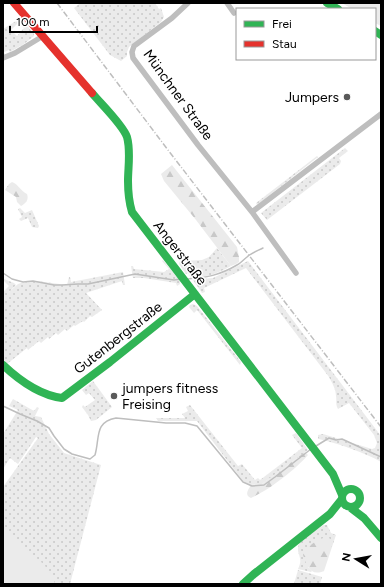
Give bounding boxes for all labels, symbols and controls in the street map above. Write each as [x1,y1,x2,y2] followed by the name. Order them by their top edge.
[10,8,97,34] scale bar
[236,8,376,60] legend
[16,15,50,29] text: 100 m
[272,17,292,31] text: Frei
[272,37,297,51] text: Stau
[139,46,217,144] street label: Münchner Straße
[285,89,339,106] place label: Jumpers
[342,92,352,102] marker: Jumpers
[150,217,211,289] street label: Angerstraße
[71,298,166,378] street label: Gutenbergstraße
[121,380,218,413] place label: jumpers fitness Freising
[109,391,119,401] marker: jumpers fitness Freising
[336,539,376,579] north arrow
[339,552,354,563] text: N

